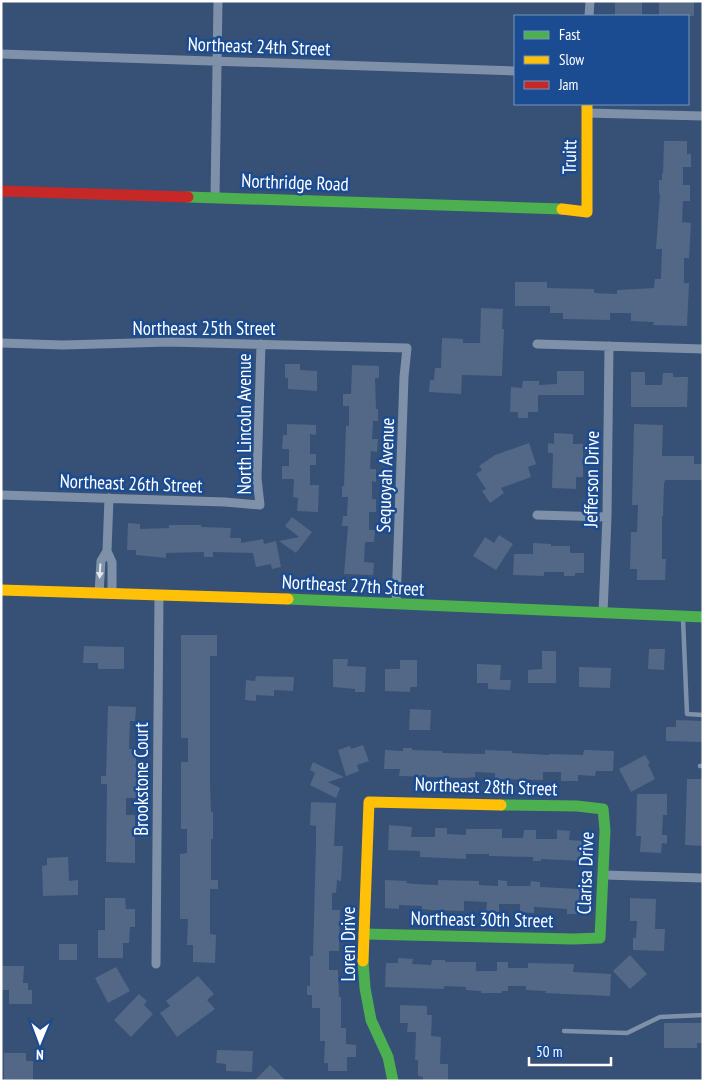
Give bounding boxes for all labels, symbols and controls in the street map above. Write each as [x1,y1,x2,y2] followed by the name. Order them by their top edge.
[514,15,689,105] legend
[559,25,580,44] text: Fast
[187,32,332,61] street label: Northeast 24th Street
[559,50,584,69] text: Slow
[558,75,578,94] text: Jam
[557,139,581,175] street label: Truitt
[241,168,349,196] street label: Northridge Road
[133,316,276,340] street label: Northeast 25th Street
[232,353,256,495] street label: North Lincoln Avenue
[371,417,399,533] street label: Sequoyah Avenue
[578,430,604,529] street label: Jefferson Drive
[59,469,204,498] street label: Northeast 26th Street
[96,563,104,579] one-way arrow
[281,569,426,601] street label: Northeast 27th Street
[129,722,153,836] street label: Brookstone Court
[414,772,559,801] street label: Northeast 28th Street
[572,831,598,915] street label: Clarisa Drive
[336,906,360,982] street label: Loren Drive
[410,906,554,932] street label: Northeast 30th Street
[15,1017,65,1067] north arrow
[529,1034,612,1066] scale bar
[536,1042,562,1061] text: 50 m
[36,1046,44,1064] text: N

